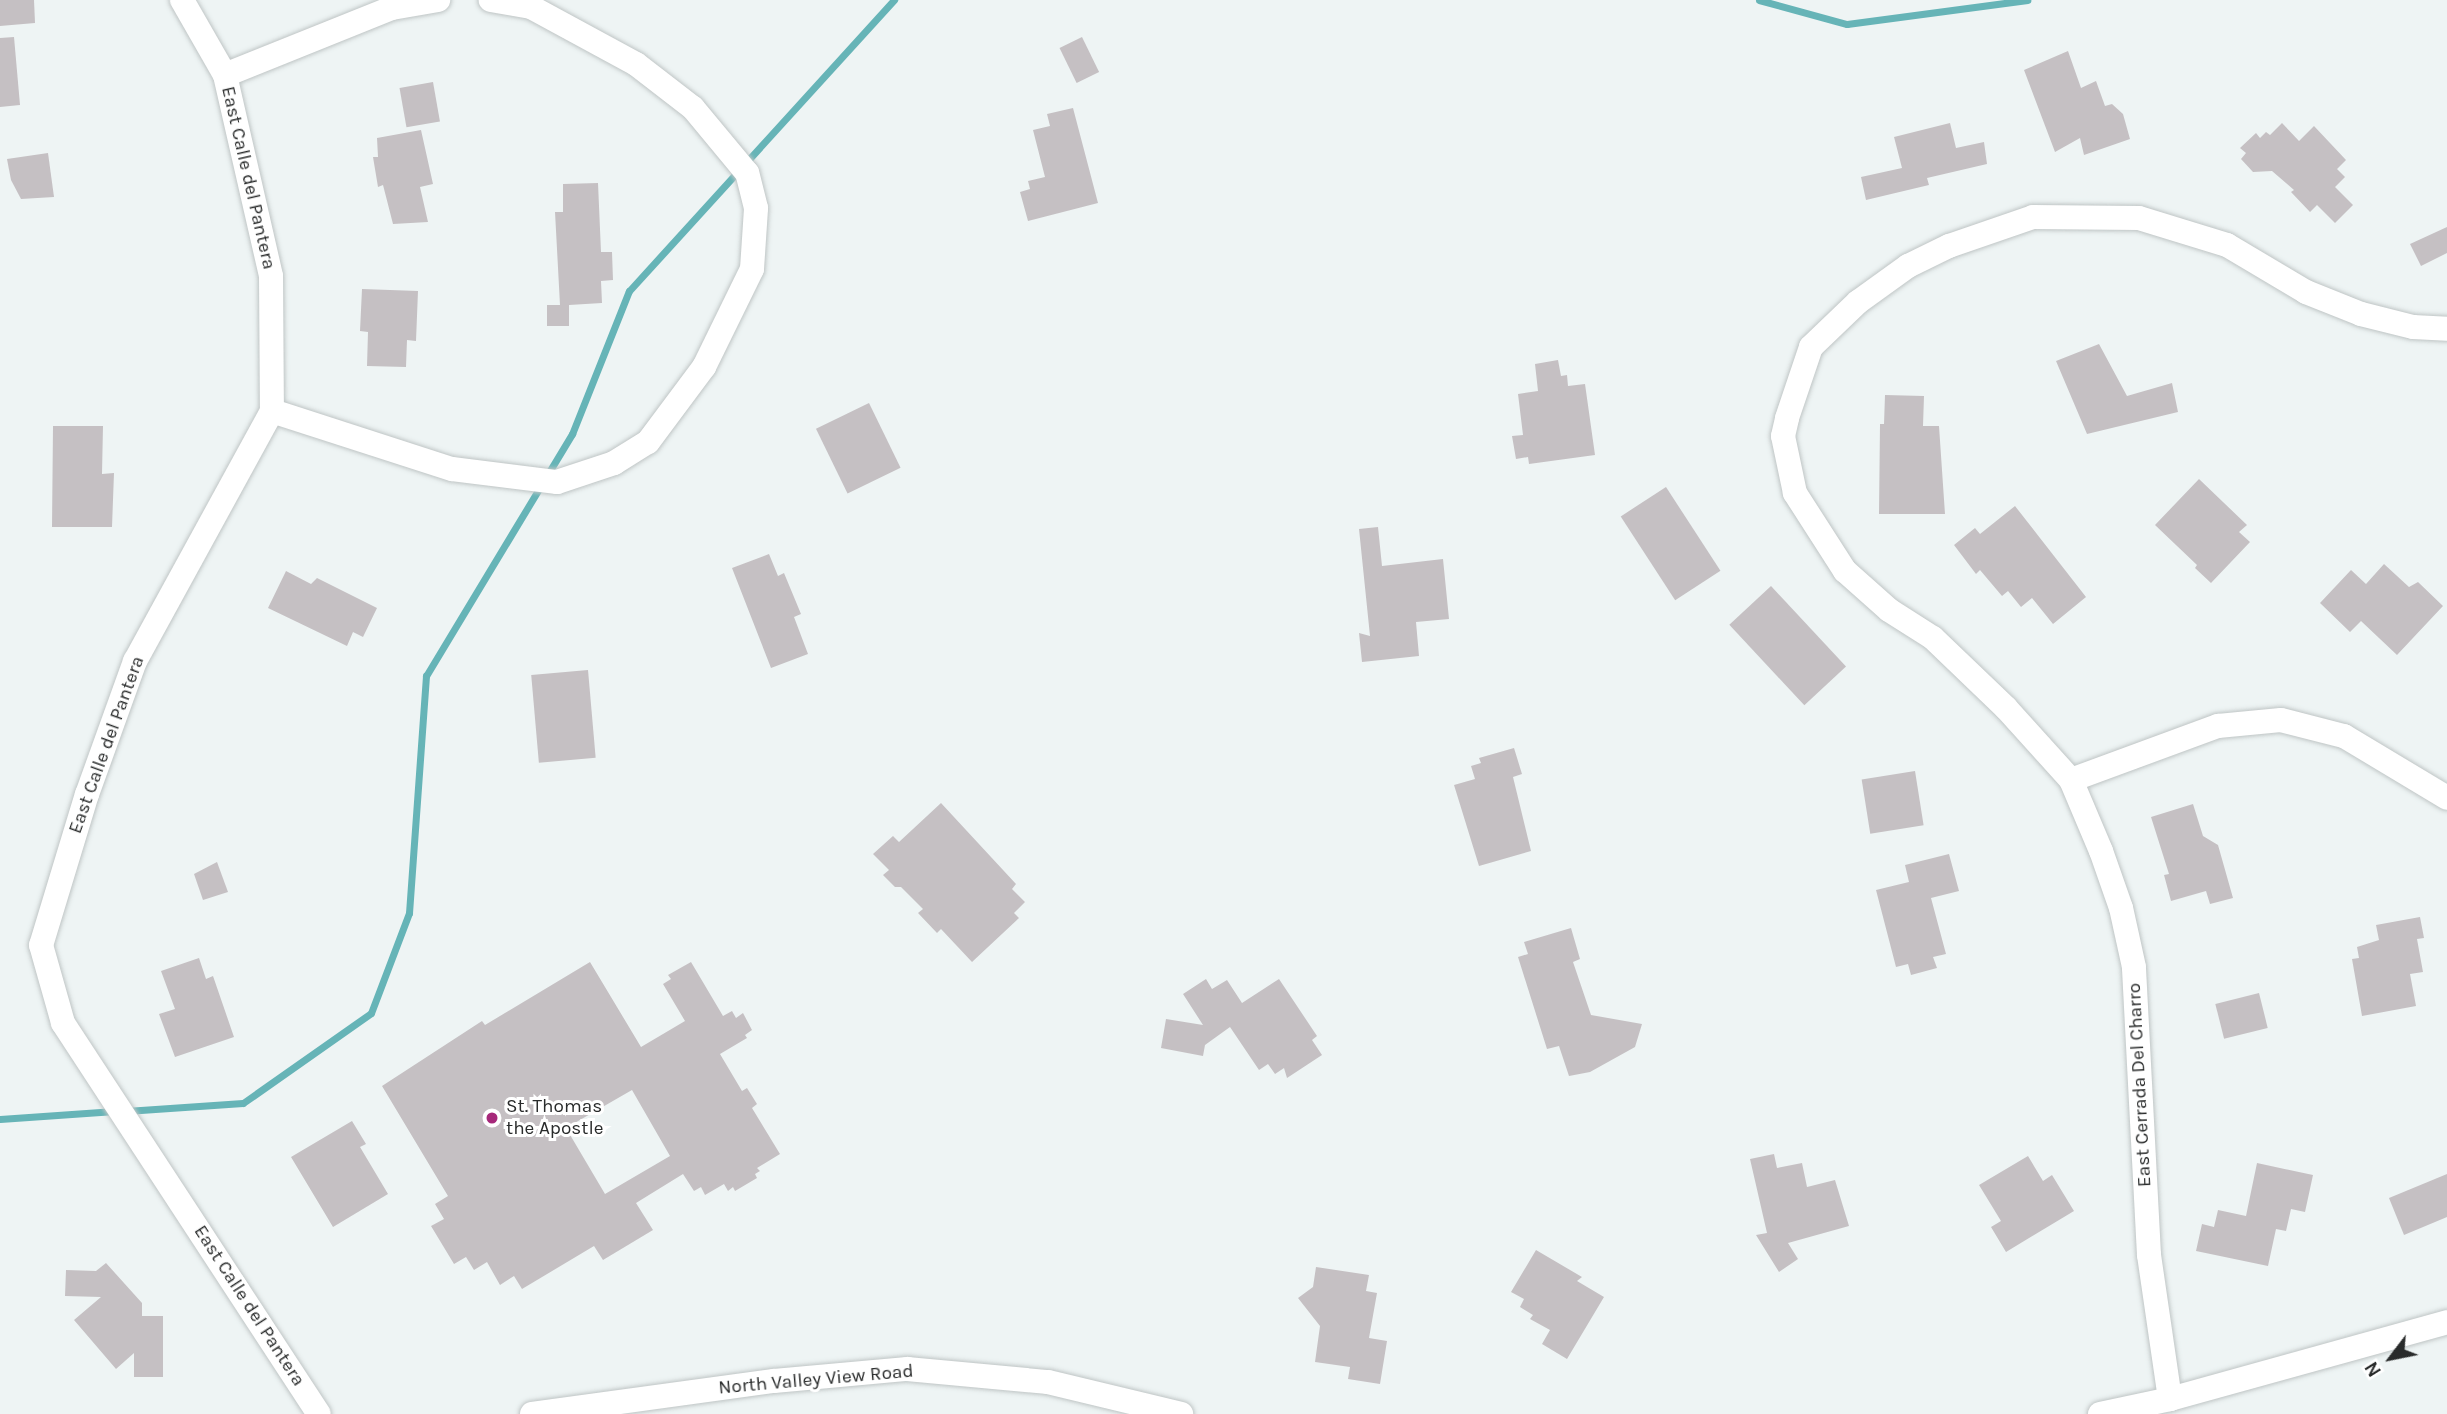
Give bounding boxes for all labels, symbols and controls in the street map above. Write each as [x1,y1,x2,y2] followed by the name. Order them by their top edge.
[216,84,280,272] street label: East Calle del Pantera
[64,653,150,837] street label: East Calle del Pantera
[2123,982,2157,1188] street label: East Cerrada Del Charro
[506,1096,603,1140] place label: St. Thomas the Apostle
[484,1110,500,1126] marker: St. Thomas the Apostle
[188,1221,310,1391] street label: East Calle del Pantera
[2356,1323,2426,1393] north arrow
[2360,1358,2386,1381] text: N
[717,1360,915,1400] street label: North Valley View Road

